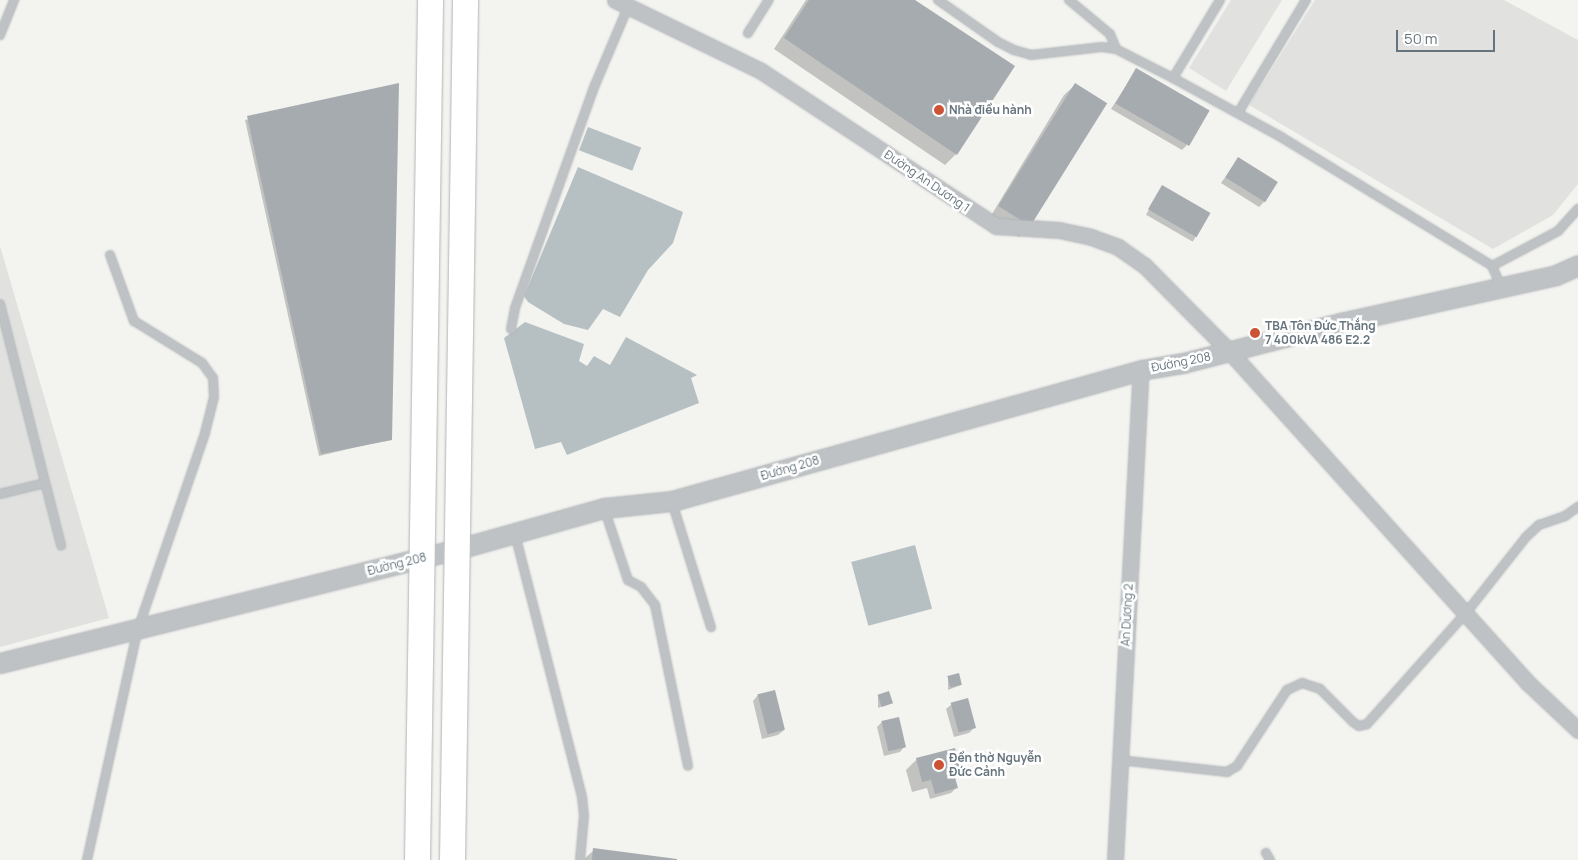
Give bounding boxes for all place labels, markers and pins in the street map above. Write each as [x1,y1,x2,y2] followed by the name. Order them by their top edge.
[949,103,1032,117] place label: Nhà điều hành
[933,104,945,116] marker: Nhà điều hành
[1265,319,1376,347] place label: TBA Tôn Đức Thắng 7 400kVA 486 E2.2
[1249,327,1261,339] marker: TBA Tôn Đức Thắng 7 400kVA 486 E2.2
[949,751,1041,779] place label: Đền thờ Nguyễn Đức Cảnh
[933,759,945,771] marker: Đền thờ Nguyễn Đức Cảnh

